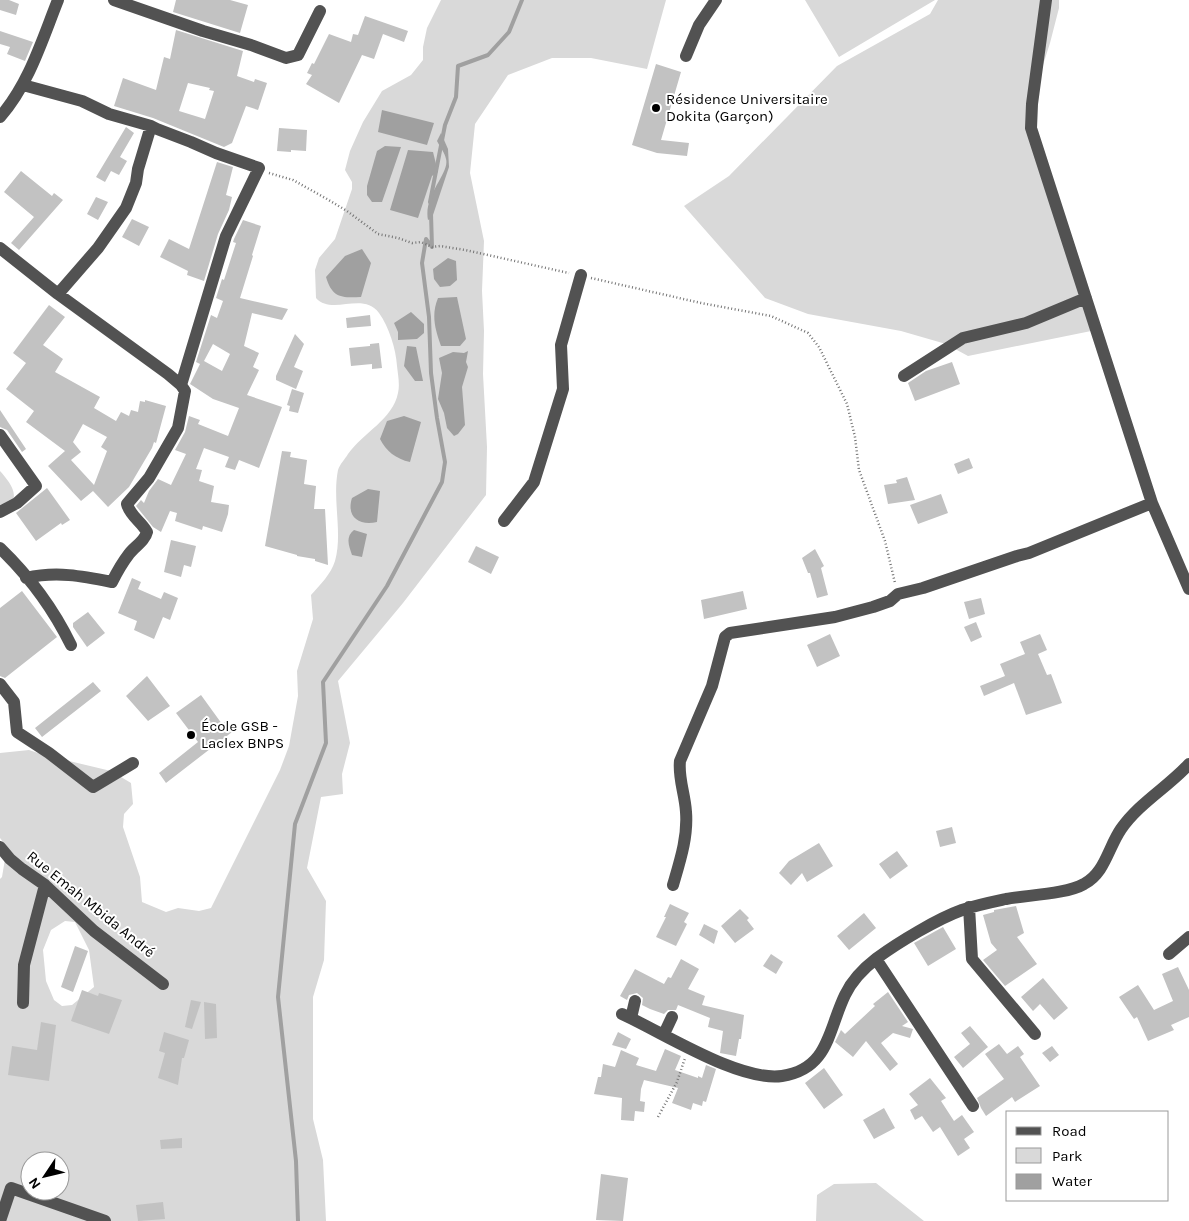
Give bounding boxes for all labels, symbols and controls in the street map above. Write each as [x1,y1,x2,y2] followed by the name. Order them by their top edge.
[666,90,828,125] place label: Résidence Universitaire Dokita (Garçon)
[650,102,662,114] marker: Résidence Universitaire Dokita (Garçon)
[201,717,284,752] place label: École GSB - Laclex BNPS
[185,729,197,741] marker: École GSB - Laclex BNPS
[23,847,159,961] street label: Rue Emah Mbida André
[1006,1111,1169,1201] legend
[1052,1122,1087,1140] text: Road
[1052,1147,1082,1165] text: Park
[20,1151,70,1201] north arrow
[1052,1172,1093,1190] text: Water
[25,1174,45,1192] text: N

